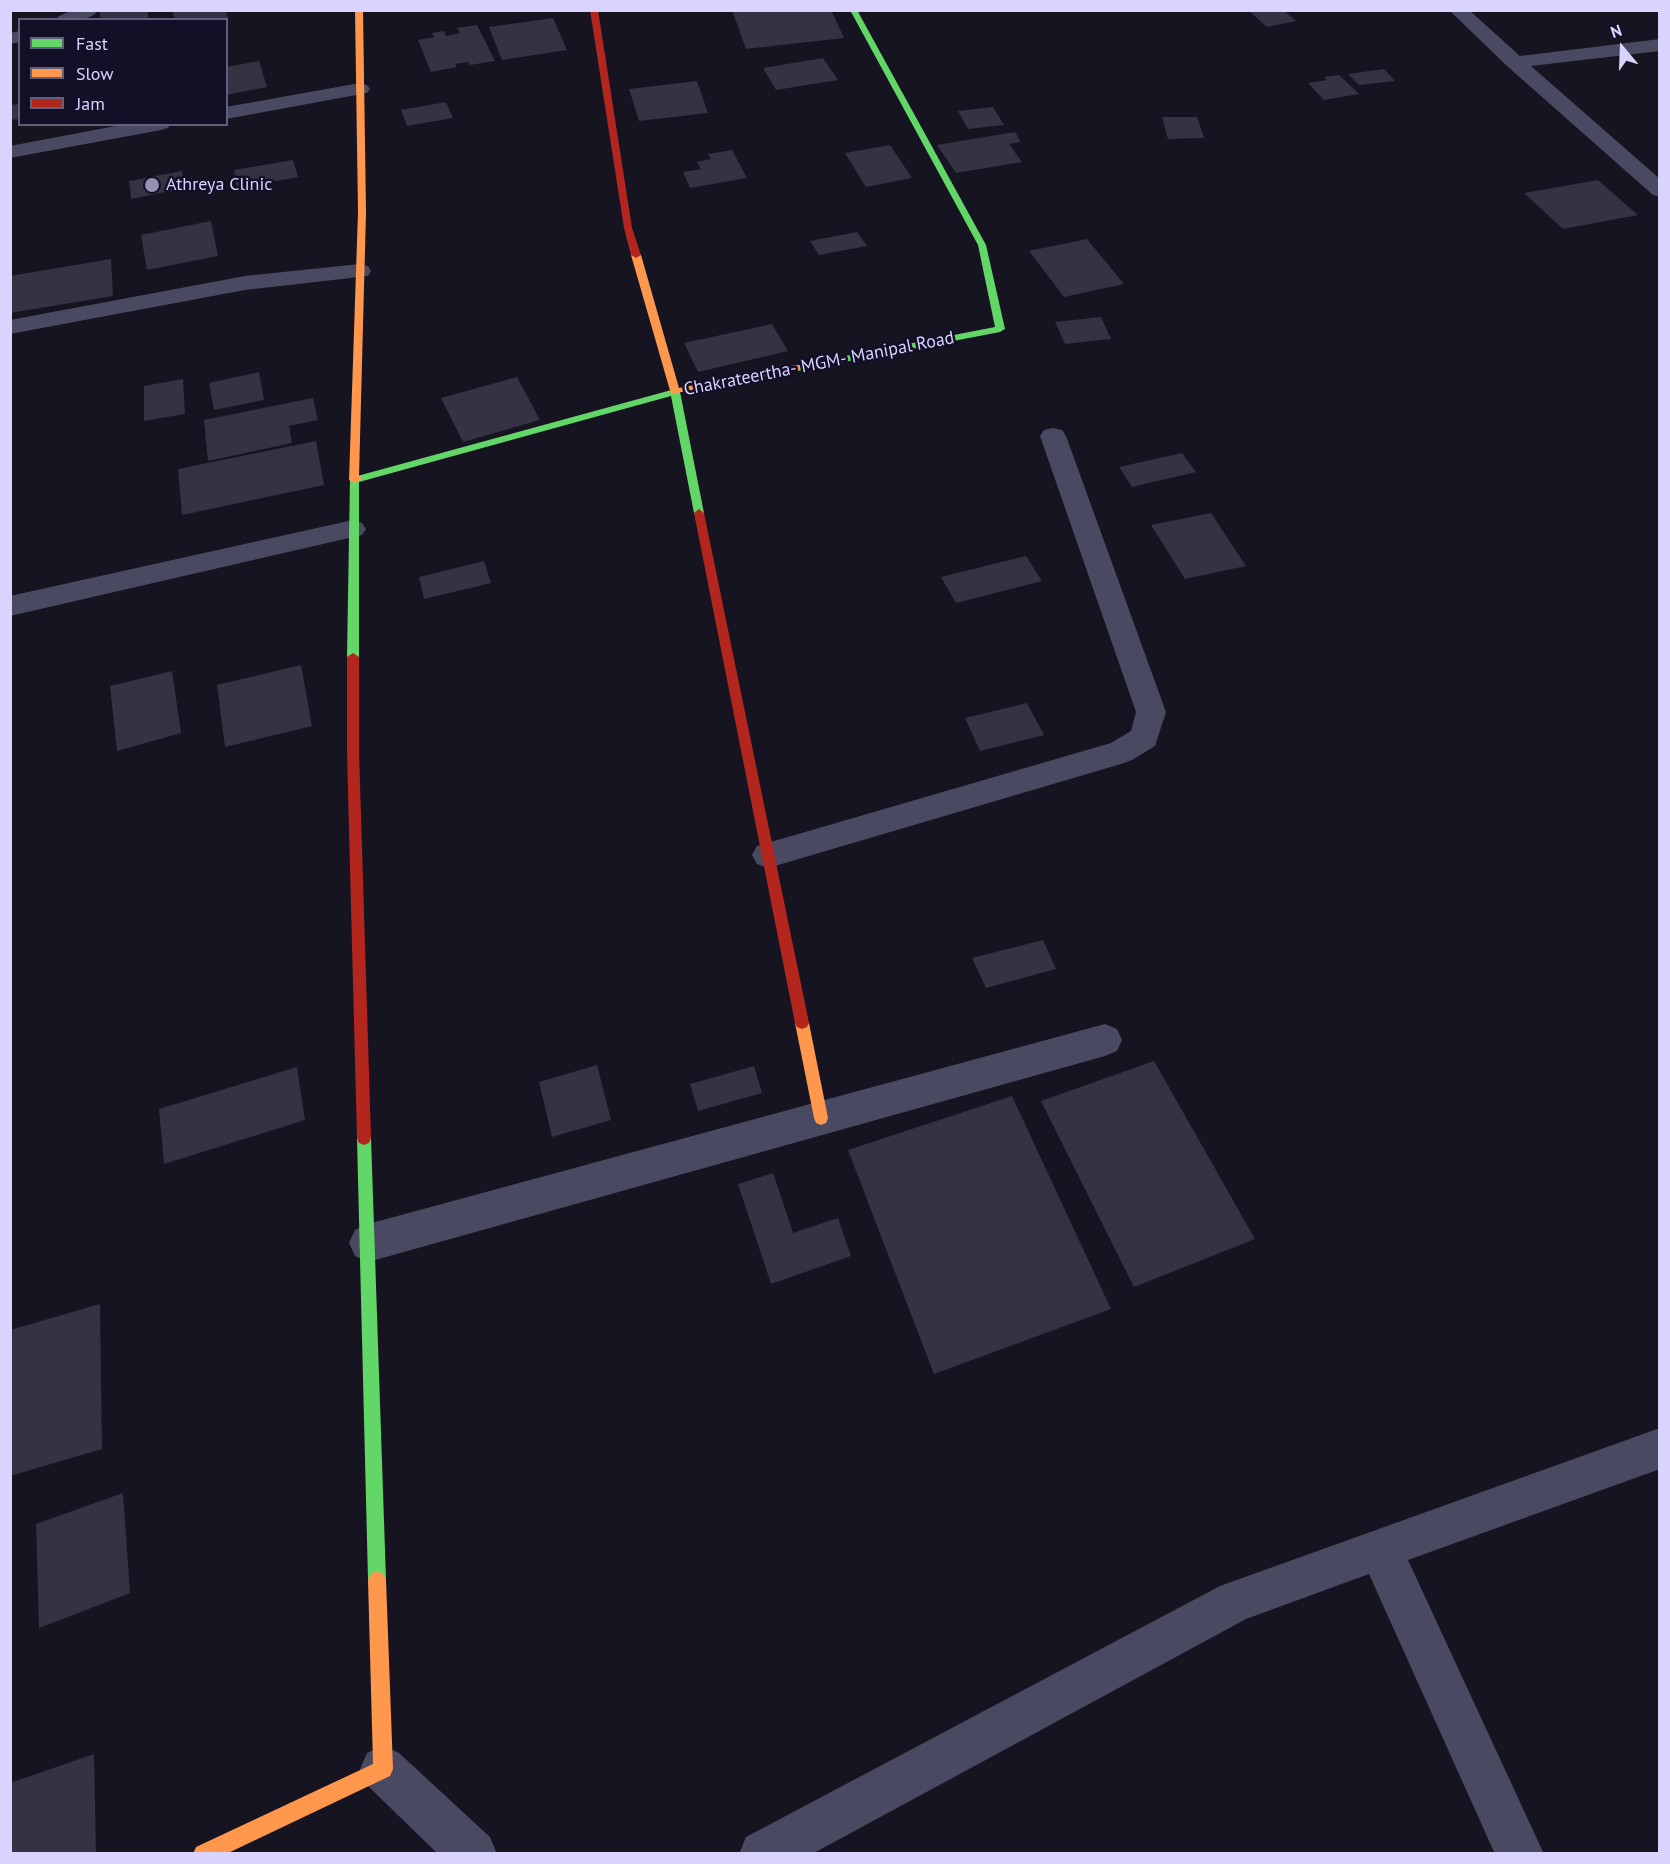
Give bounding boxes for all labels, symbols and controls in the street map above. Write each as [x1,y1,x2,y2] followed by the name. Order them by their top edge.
[18,18,228,126] legend
[1592,18,1652,78] north arrow
[1608,20,1624,42] text: N
[76,32,108,55] text: Fast
[76,62,114,85] text: Slow
[76,92,105,115] text: Jam
[166,174,272,196] place label: Athreya Clinic
[143,176,161,194] marker: Athreya Clinic
[682,327,956,401] street label: Chakrateertha- MGM- Manipal Road

